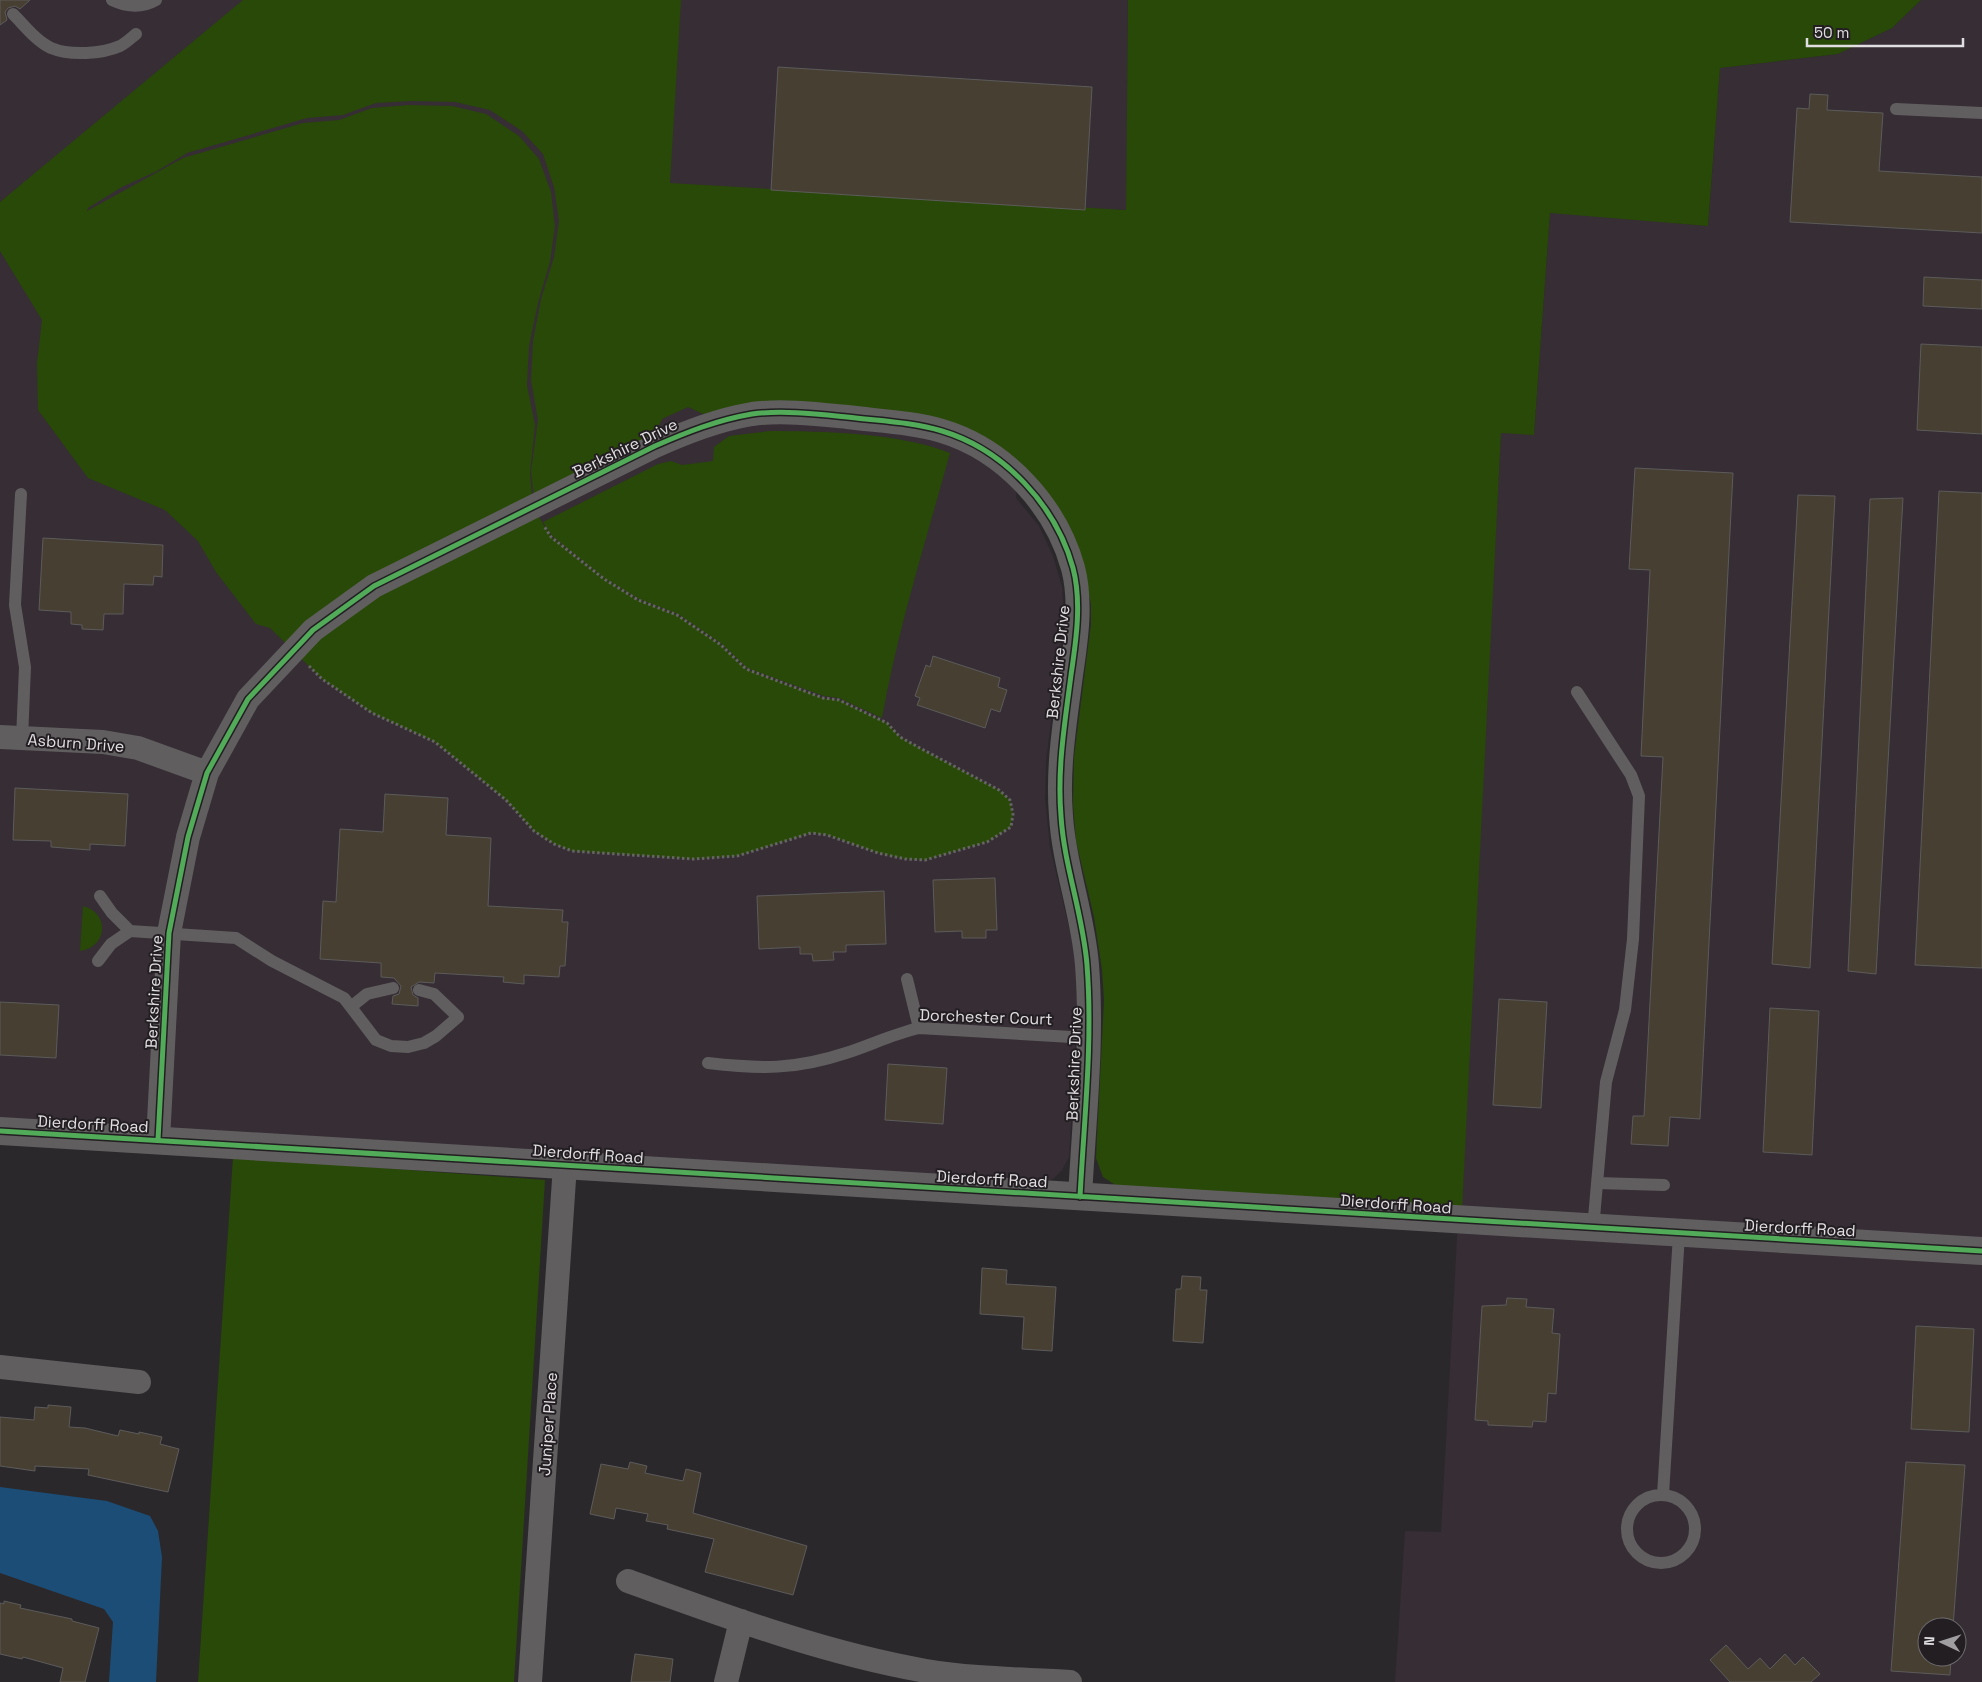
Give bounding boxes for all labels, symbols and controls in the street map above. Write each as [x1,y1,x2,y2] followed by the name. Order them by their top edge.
[1807,15,1963,47] scale bar
[1814,23,1849,42] text: 50 m
[569,414,681,482] street label: Berkshire Drive
[1042,604,1074,720] street label: Berkshire Drive
[27,729,125,757] street label: Asburn Drive
[141,934,167,1050] street label: Berkshire Drive
[919,1004,1053,1030] street label: Dorchester Court
[1062,1007,1086,1121] street label: Berkshire Drive
[37,1111,149,1137] street label: Dierdorff Road
[532,1140,644,1168] street label: Dierdorff Road
[936,1166,1048,1192] street label: Dierdorff Road
[1340,1190,1452,1218] street label: Dierdorff Road
[1744,1215,1856,1241] street label: Dierdorff Road
[534,1371,562,1477] street label: Juniper Place
[1917,1617,1967,1667] north arrow
[1920,1636,1938,1646] text: N

